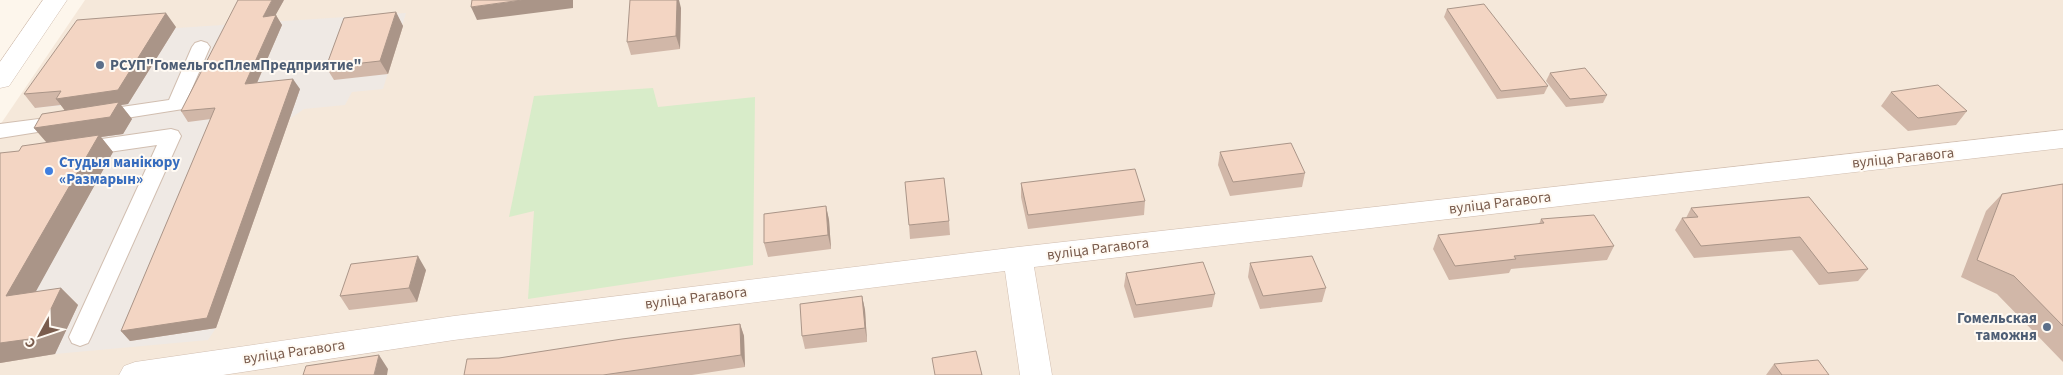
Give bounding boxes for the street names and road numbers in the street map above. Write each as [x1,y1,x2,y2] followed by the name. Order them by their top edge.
[1851,142,1955,174] street label: вуліца Рагавога
[1448,186,1552,220] street label: вуліца Рагавога
[1046,232,1150,266] street label: вуліца Рагавога
[644,281,748,315] street label: вуліца Рагавога
[242,334,346,370] street label: вуліца Рагавога

